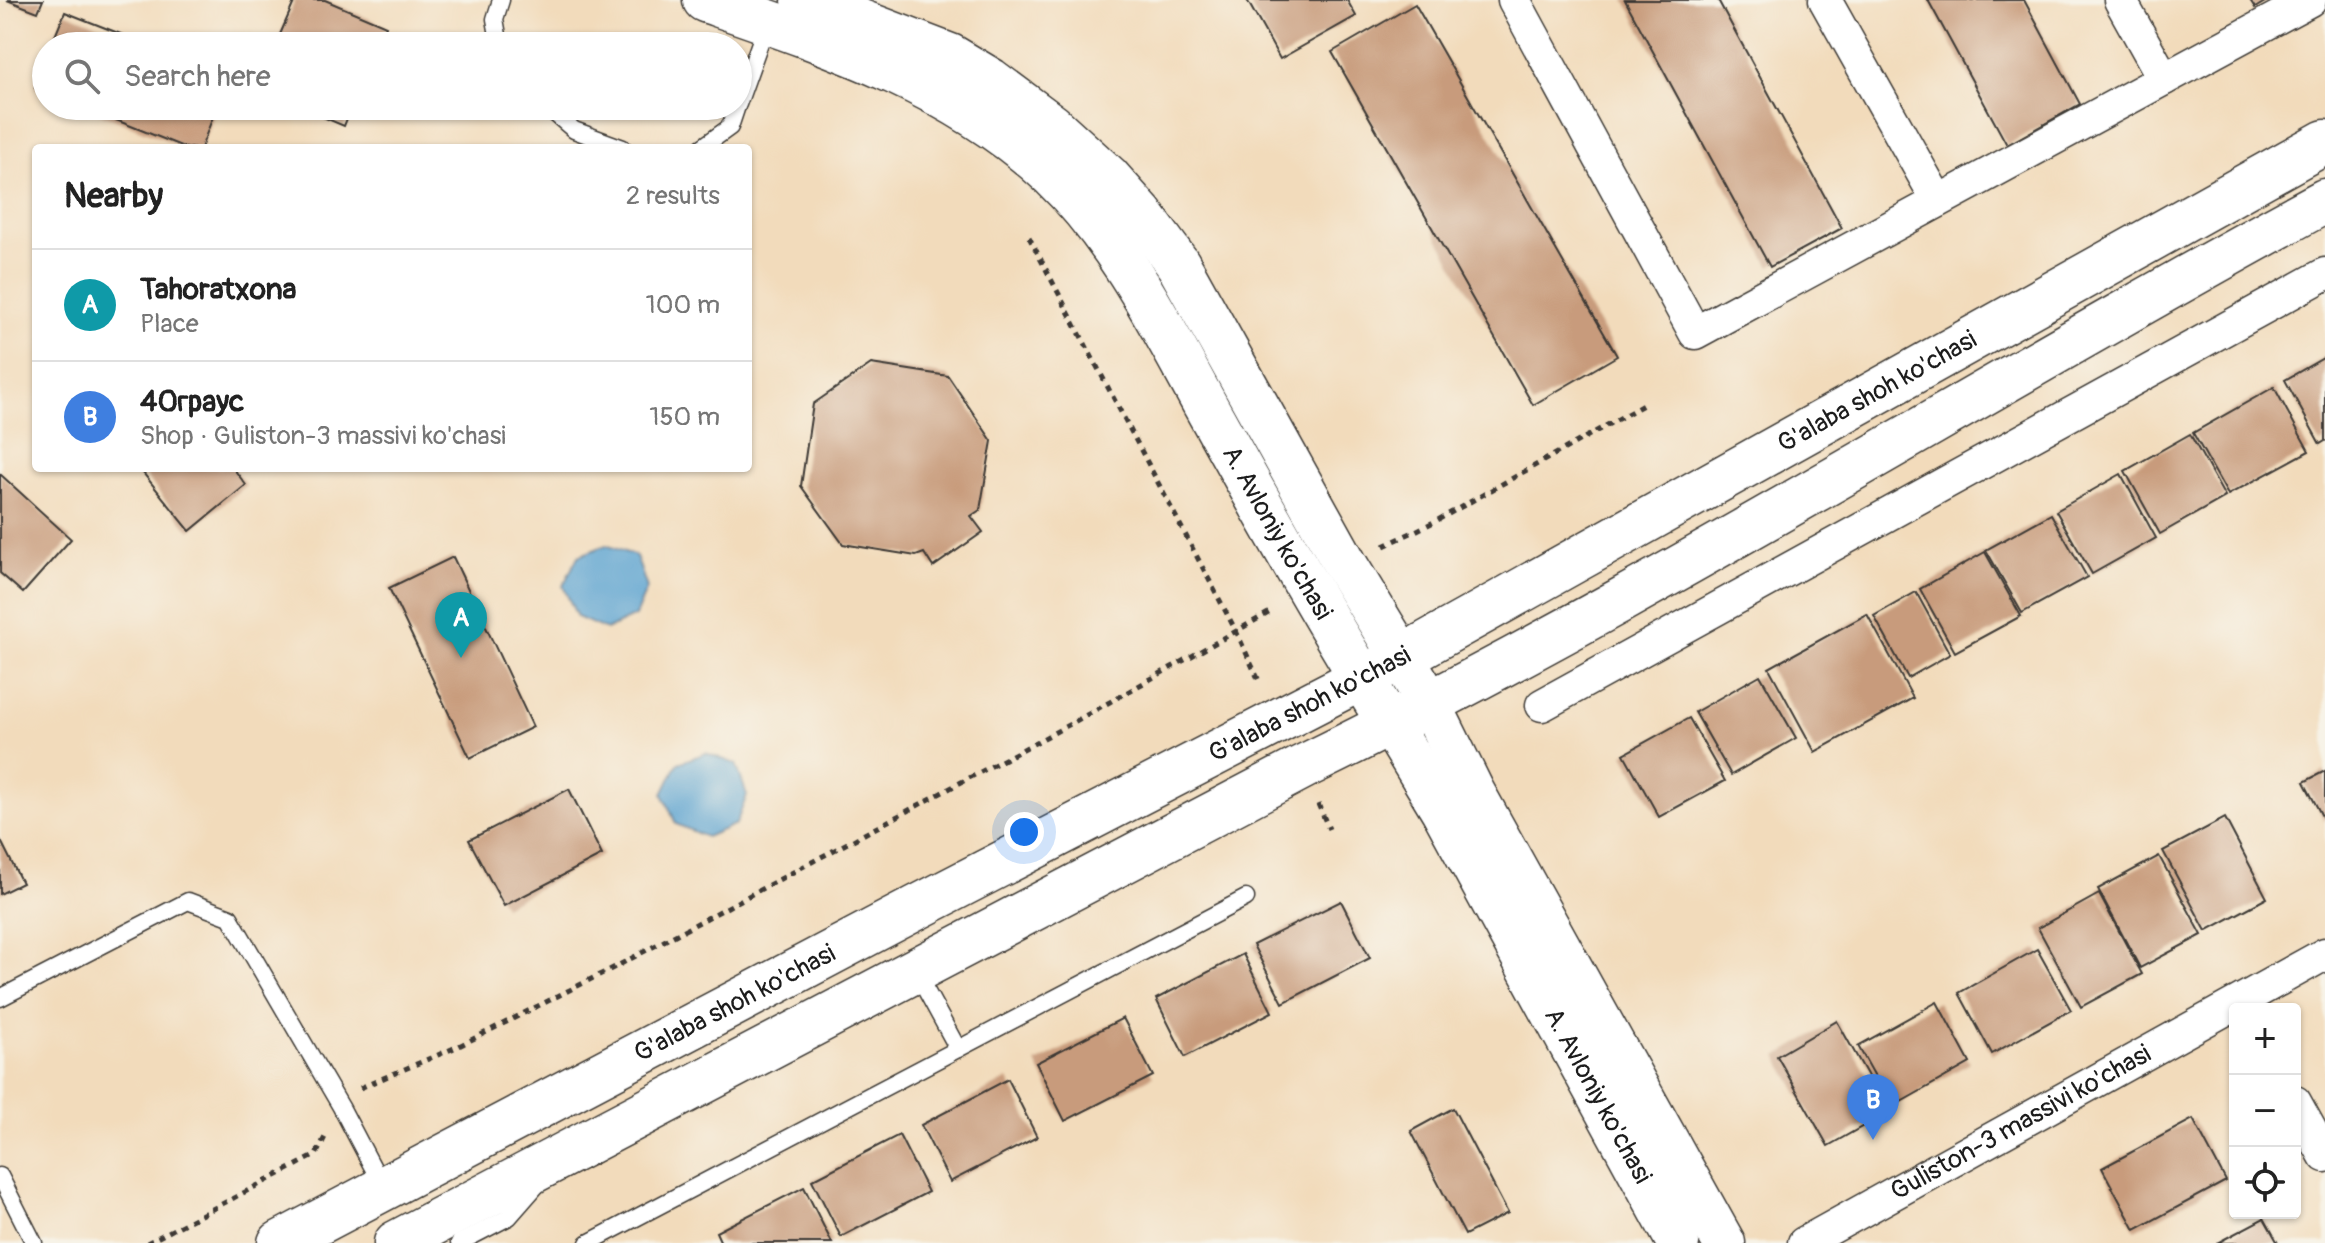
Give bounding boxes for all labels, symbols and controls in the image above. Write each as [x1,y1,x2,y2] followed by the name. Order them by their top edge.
[32,32,752,120] search box
[60,54,104,98] icon: search
[124,58,271,95] text: Search here
[64,175,163,218] text: Nearby
[626,180,720,212] text: 2 results
[140,271,297,308] text: Tahoratxona
[82,289,98,321] text: A
[646,289,720,321] text: 100 m
[140,308,199,340] text: Place
[1772,324,1982,460] street label: G'alaba shoh ko'chasi
[140,383,244,420] text: 40граус
[83,401,97,433] text: B
[649,401,720,433] text: 150 m
[140,420,506,452] text: Shop · Guliston-3 massivi ko'chasi
[1215,440,1339,626] street label: A. Avloniy ko'chasi
[435,592,487,658] pin: A
[1203,639,1416,770] street label: G'alaba shoh ko'chasi
[1004,812,1044,852] your location
[629,937,841,1070] street label: G'alaba shoh ko'chasi
[1537,1003,1658,1189] street label: A. Avloniy ko'chasi
[2229,1003,2301,1219] map controls
[2229,1003,2301,1075] button: +
[1885,1038,2157,1208] street label: Guliston-3 massivi ko'chasi
[1847,1074,1899,1140] pin: B
[2229,1075,2301,1147] button: −
[2229,1147,2301,1219] button: locate

